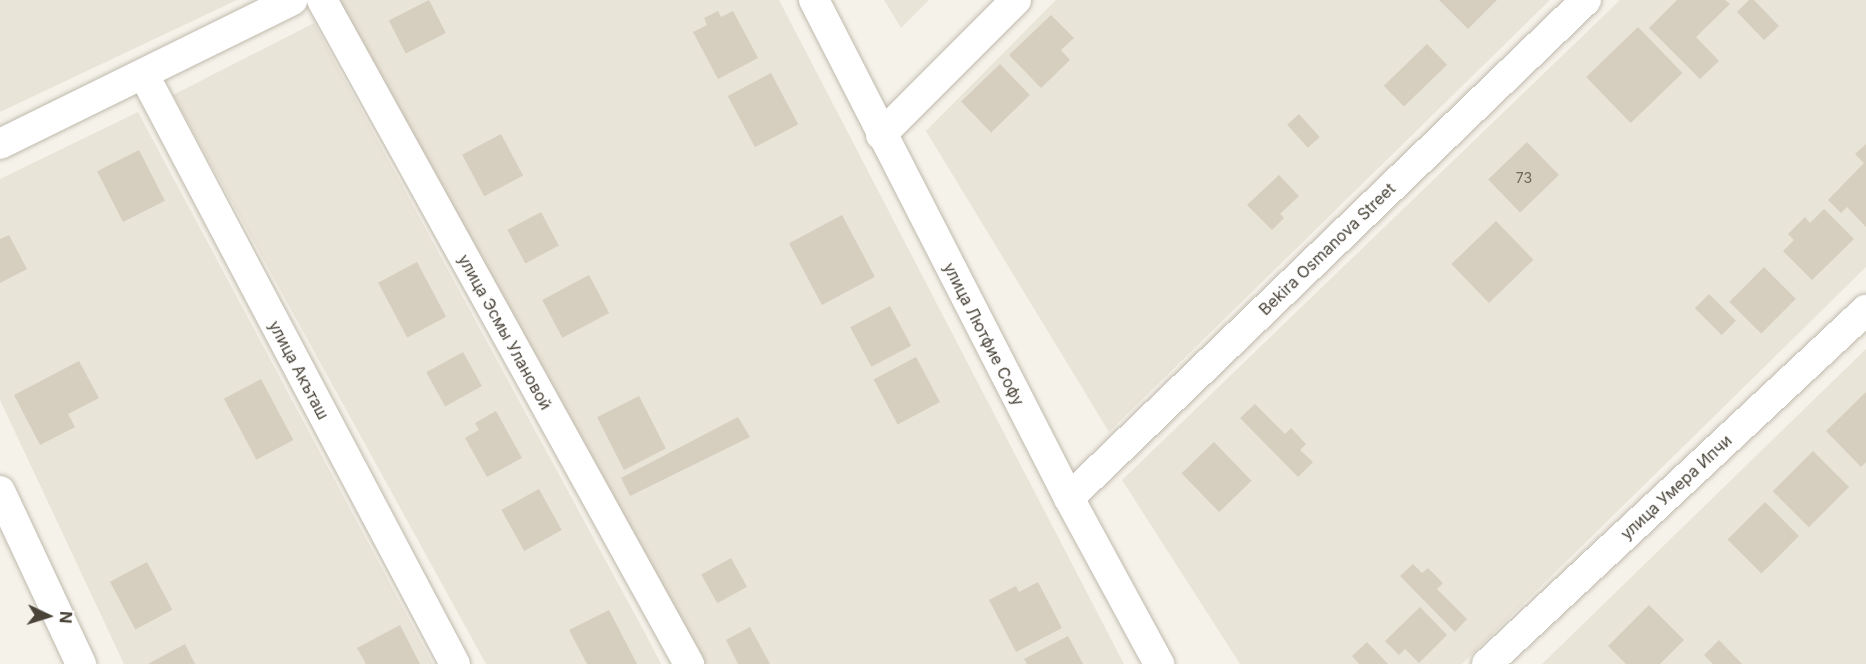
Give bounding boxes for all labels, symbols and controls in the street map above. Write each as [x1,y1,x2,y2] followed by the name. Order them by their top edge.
[1516,170,1532,186] house number: 73
[1255,179,1399,319] street label: Bekira Osmanova Street
[454,251,556,413] street label: улица Эсмы Улановой
[940,259,1028,409] street label: улица Лютфие Софу
[265,317,333,423] street label: улица Акъташ
[1617,431,1735,543] street label: улица Умера Ипчи
[18,586,78,646] north arrow
[56,610,76,624] text: N

